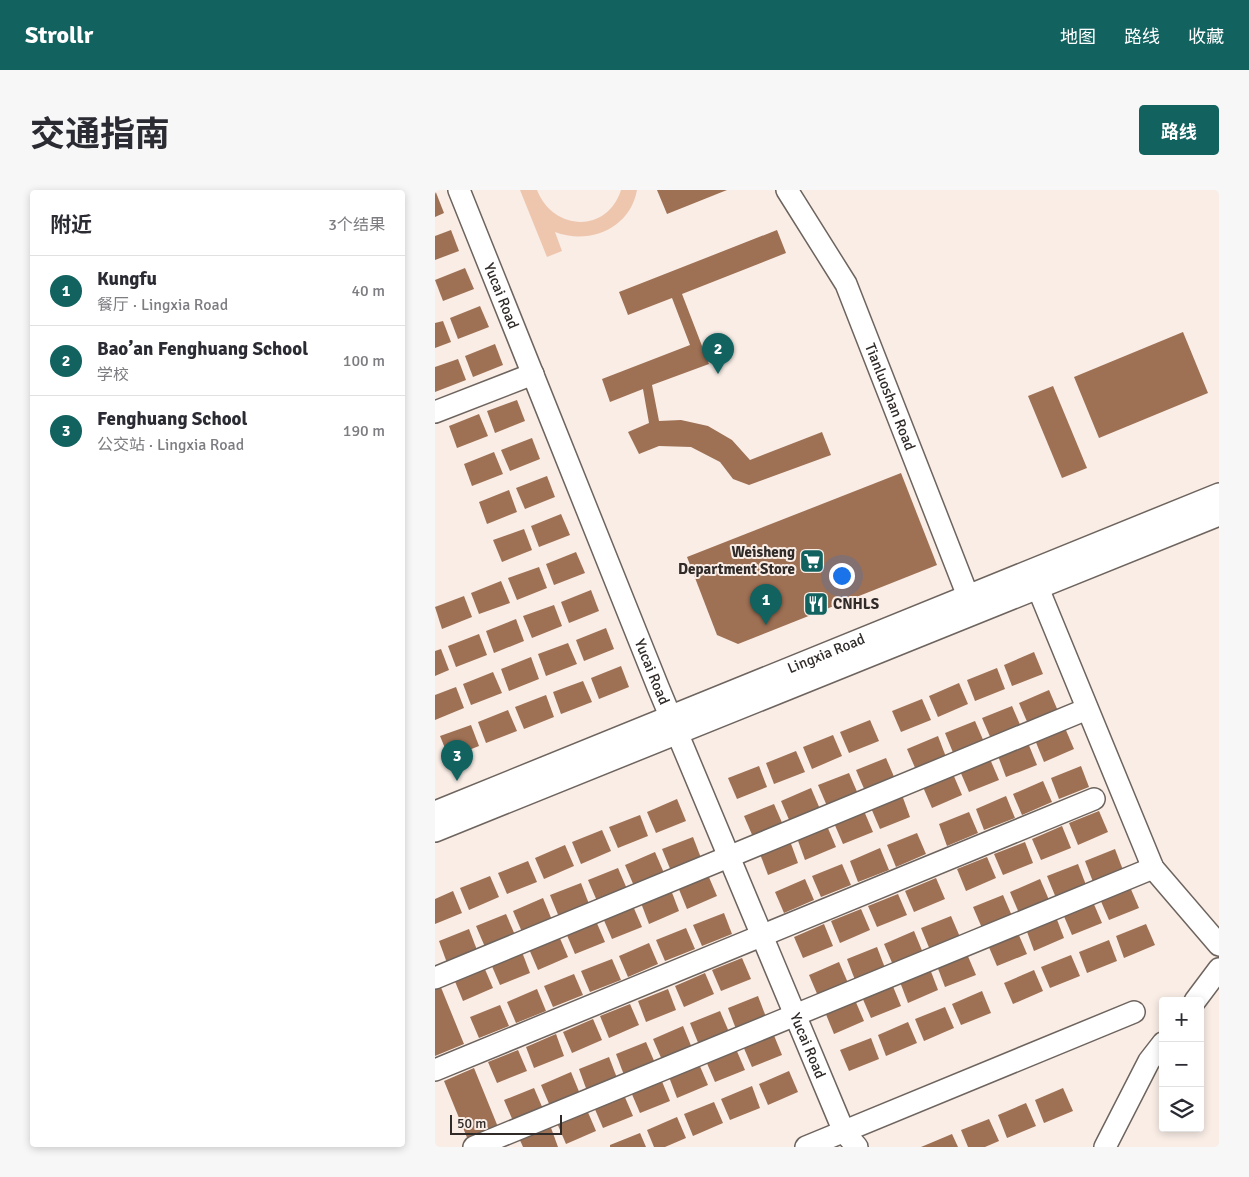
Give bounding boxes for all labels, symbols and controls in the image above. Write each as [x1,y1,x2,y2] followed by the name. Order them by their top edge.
[25,20,93,50] text: Strollr
[1060,26,1096,48] text: 地图
[1124,26,1160,48] text: 路线
[1188,26,1224,48] text: 收藏
[1139,105,1219,155] button: 路线
[30,113,170,156] text: 交通指南
[50,212,92,238] text: 附近
[328,215,385,235] text: 3个结果
[480,260,523,331] street label: Yucai Road
[97,267,157,291] text: Kungfu
[62,281,70,301] text: 1
[351,281,385,301] text: 40 m
[97,295,228,315] text: 餐厅 · Lingxia Road
[702,333,734,374] pin: 2
[97,337,308,361] text: Bao’an Fenghuang School
[861,341,919,453] street label: Tianluoshan Road
[62,351,70,371] text: 2
[343,351,385,371] text: 100 m
[97,365,129,385] text: 学校
[97,407,247,431] text: Fenghuang School
[62,421,70,441] text: 3
[343,421,385,441] text: 190 m
[97,435,244,455] text: 公交站 · Lingxia Road
[678,543,795,578] place label: Weisheng Department Store
[799,548,825,574] supermarket icon: Weisheng Department Store
[829,563,855,589] your location
[750,584,782,625] pin: 1
[803,591,829,617] restaurant icon: CNHLS
[833,595,879,613] place label: CNHLS
[785,630,867,677] street label: Lingxia Road
[631,636,673,707] street label: Yucai Road
[441,740,473,781] pin: 3
[1159,997,1204,1132] map controls
[1159,997,1204,1042] button: +
[786,1010,830,1081] street label: Yucai Road
[1159,1042,1204,1087] button: −
[1159,1087,1204,1132] button: layers
[450,1112,563,1135] scale bar
[457,1115,486,1132] text: 50 m

